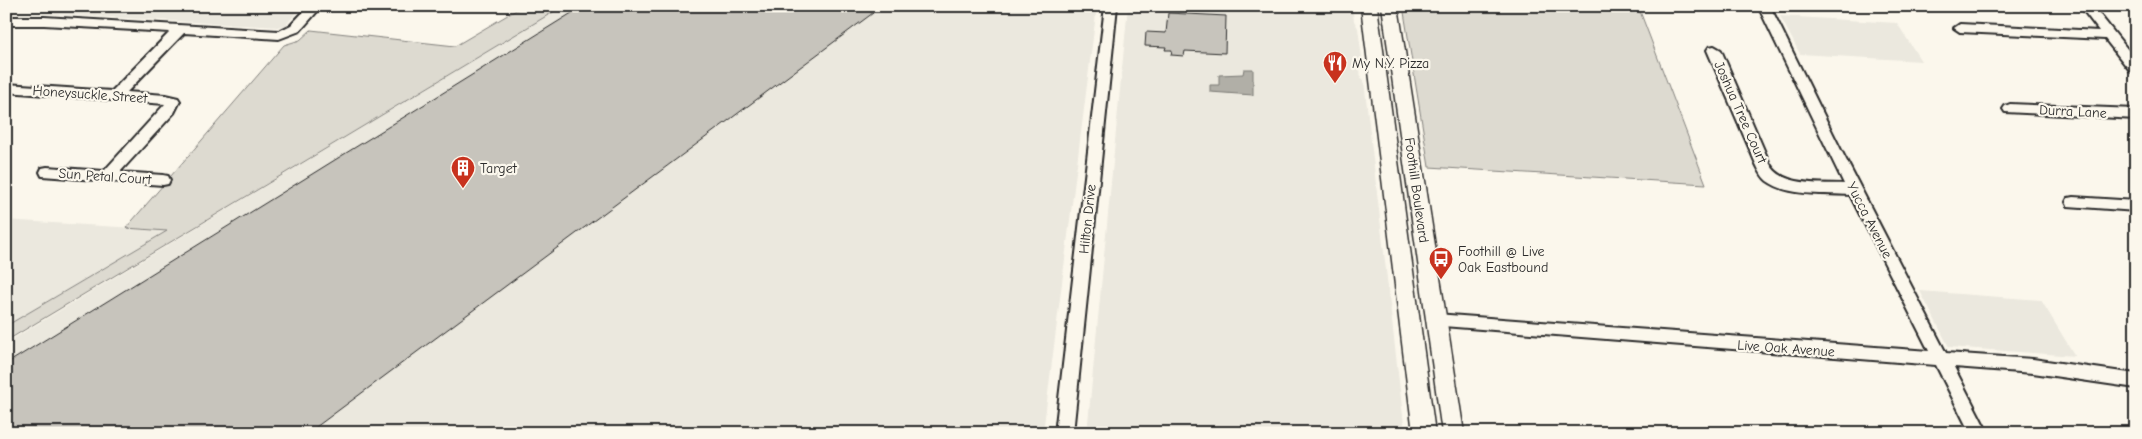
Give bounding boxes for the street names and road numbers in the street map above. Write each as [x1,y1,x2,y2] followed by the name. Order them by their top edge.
[1710,58,1771,167] street label: Joshua Tree Court
[32,82,149,107] street label: Honeysuckle Street
[2039,101,2107,122] street label: Durra Lane
[1401,136,1432,244] street label: Foothill Boulevard
[58,165,153,188] street label: Sun Petal Court
[1843,179,1896,261] street label: Yucca Avenue
[1075,183,1100,255] street label: Hilton Drive
[1737,337,1835,360] street label: Live Oak Avenue

